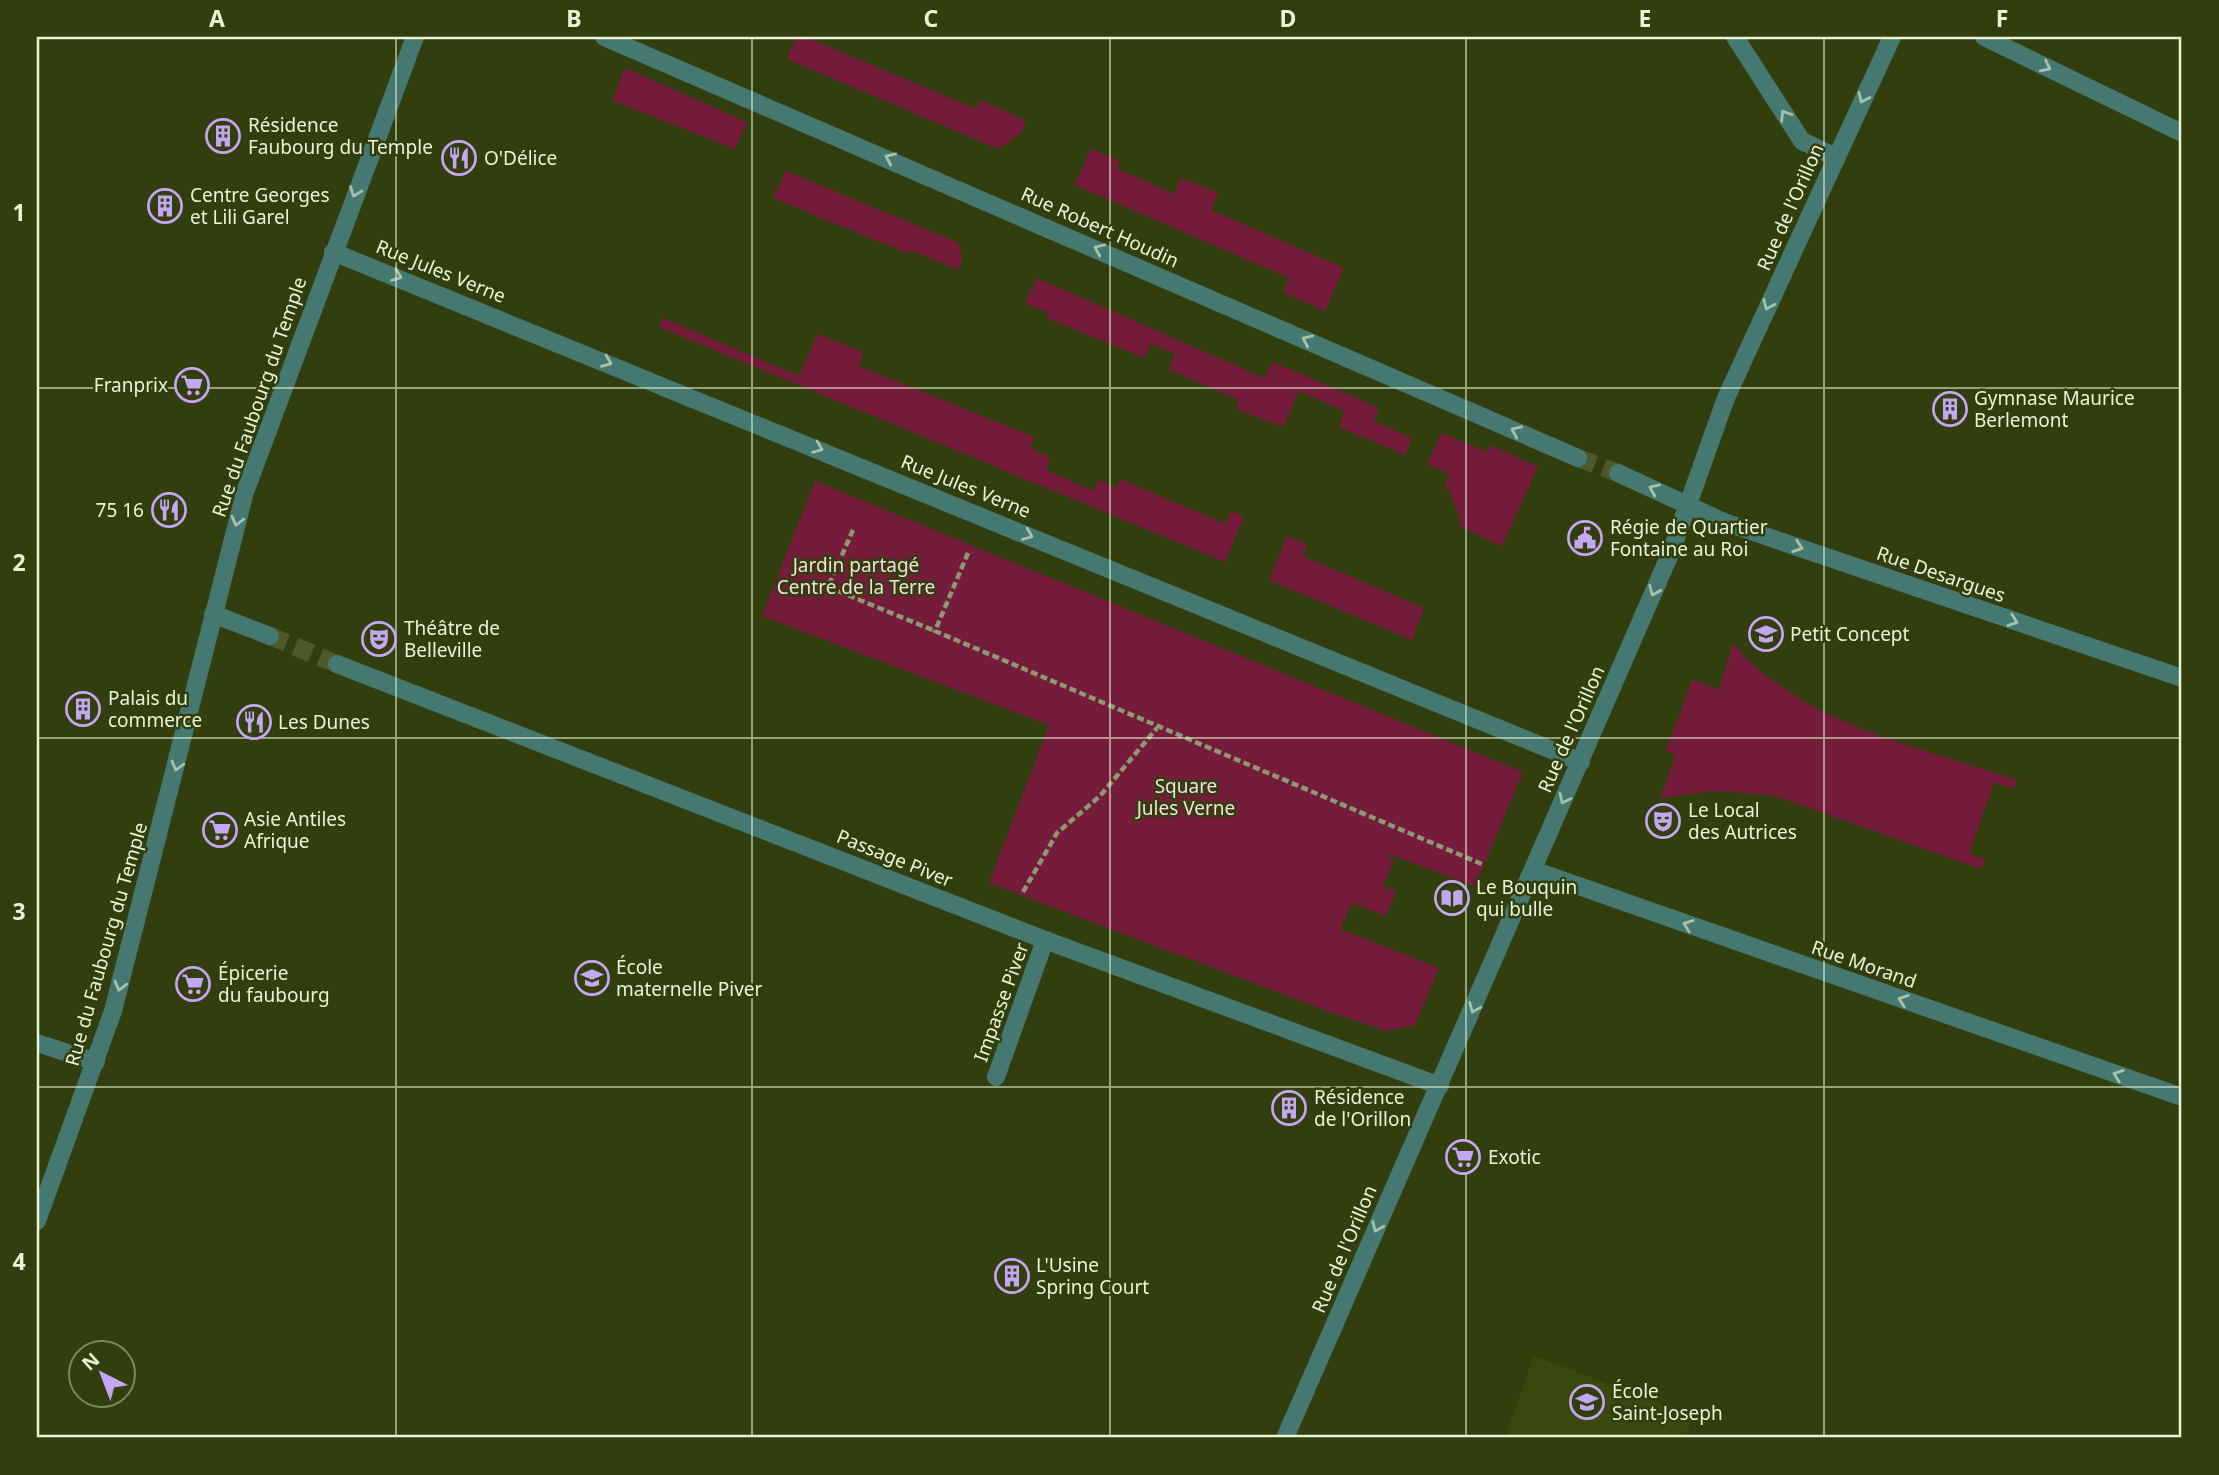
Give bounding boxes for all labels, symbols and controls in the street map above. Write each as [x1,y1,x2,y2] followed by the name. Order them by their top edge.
[209,2,225,34] text: A
[566,2,582,34] text: B
[924,2,939,34] text: C
[1280,2,1296,34] text: D
[1639,2,1651,34] text: E
[1996,2,2008,34] text: F
[2039,58,2051,72] one-way arrow
[1858,91,1872,104] one-way arrow
[1781,109,1794,122] one-way arrow
[248,112,433,160] place label: Résidence Faubourg du Temple
[204,117,242,155] building icon: Résidence Faubourg du Temple
[440,139,478,177] restaurant icon: O'Délice
[1750,139,1830,275] street label: Rue de l'Orillon
[484,145,557,171] place label: O'Délice
[885,152,897,166] one-way arrow
[1017,181,1183,273] street label: Rue Robert Houdin
[190,182,330,230] place label: Centre Georges et Lili Garel
[349,185,363,198] one-way arrow
[146,187,184,225] building icon: Centre Georges et Lili Garel
[12,196,26,228] text: 1
[372,233,510,309] street label: Rue Jules Verne
[1093,243,1106,257] one-way arrow
[390,267,402,281] one-way arrow
[206,273,312,521] street label: Rue du Faubourg du Temple
[1762,298,1776,310] one-way arrow
[1302,334,1314,348] one-way arrow
[600,354,613,368] one-way arrow
[173,366,211,404] supermarket icon: Franprix
[94,372,168,398] place label: Franprix
[1974,385,2135,433] place label: Gymnase Maurice Berlemont
[1931,390,1969,428] building icon: Gymnase Maurice Berlemont
[1511,425,1523,439] one-way arrow
[811,440,823,454] one-way arrow
[897,448,1035,524] street label: Rue Jules Verne
[1649,483,1661,497] one-way arrow
[150,491,188,529] restaurant icon: 75 16
[96,497,144,523] place label: 75 16
[1610,514,1768,562] place label: Régie de Quartier Fontaine au Roi
[231,515,245,527] one-way arrow
[1566,519,1604,557] public building icon: Régie de Quartier Fontaine au Roi
[1022,526,1034,540] one-way arrow
[1792,539,1804,553] one-way arrow
[1873,540,2009,608] street label: Rue Desargues
[12,546,26,578] text: 2
[777,552,935,600] park label: Jardin partagé Centre de la Terre
[1649,584,1663,596] one-way arrow
[2007,613,2019,627] one-way arrow
[404,615,500,663] place label: Théâtre de Belleville
[1747,615,1785,653] school or university icon: Petit Concept
[360,620,398,658] theatre icon: Théâtre de Belleville
[1790,621,1910,647] place label: Petit Concept
[1531,661,1611,797] street label: Rue de l'Orillon
[108,685,202,733] place label: Palais du commerce
[64,690,102,728] building icon: Palais du commerce
[235,703,273,741] restaurant icon: Les Dunes
[278,709,370,735] place label: Les Dunes
[171,760,185,772] one-way arrow
[1135,773,1235,821] park label: Square Jules Verne
[1558,792,1572,804] one-way arrow
[1688,797,1797,845] place label: Le Local des Autrices
[1644,802,1682,840] theatre icon: Le Local des Autrices
[244,806,346,854] place label: Asie Antiles Afrique
[201,811,239,849] supermarket icon: Asie Antiles Afrique
[59,819,153,1069] street label: Rue du Faubourg du Temple
[833,823,957,893] street label: Passage Piver
[1476,874,1577,922] place label: Le Bouquin qui bulle
[1433,879,1471,917] library icon: Le Bouquin qui bulle
[12,895,26,927] text: 3
[1683,919,1695,933] one-way arrow
[1808,934,1920,994] street label: Rue Morand
[967,939,1035,1065] street label: Impasse Piver
[616,954,763,1002] place label: École maternelle Piver
[573,959,611,997] school or university icon: École maternelle Piver
[218,960,330,1008] place label: Épicerie du faubourg
[174,965,212,1003] supermarket icon: Épicerie du faubourg
[113,980,128,992] one-way arrow
[1897,994,1910,1008] one-way arrow
[1468,1001,1482,1013] one-way arrow
[2112,1069,2124,1083] one-way arrow
[1314,1084,1411,1132] place label: Résidence de l'Orillon
[1270,1089,1308,1127] building icon: Résidence de l'Orillon
[1444,1138,1482,1176] supermarket icon: Exotic
[1488,1144,1541,1170] place label: Exotic
[1305,1181,1383,1317] street label: Rue de l'Orillon
[1371,1220,1385,1232] one-way arrow
[12,1245,26,1277] text: 4
[1036,1252,1149,1300] place label: L'Usine Spring Court
[993,1257,1031,1295] building icon: L'Usine Spring Court
[66,1338,136,1408] north arrow
[76,1347,105,1376] text: N
[1612,1378,1723,1426] place label: École Saint-Joseph
[1568,1383,1606,1421] school or university icon: École Saint-Joseph

